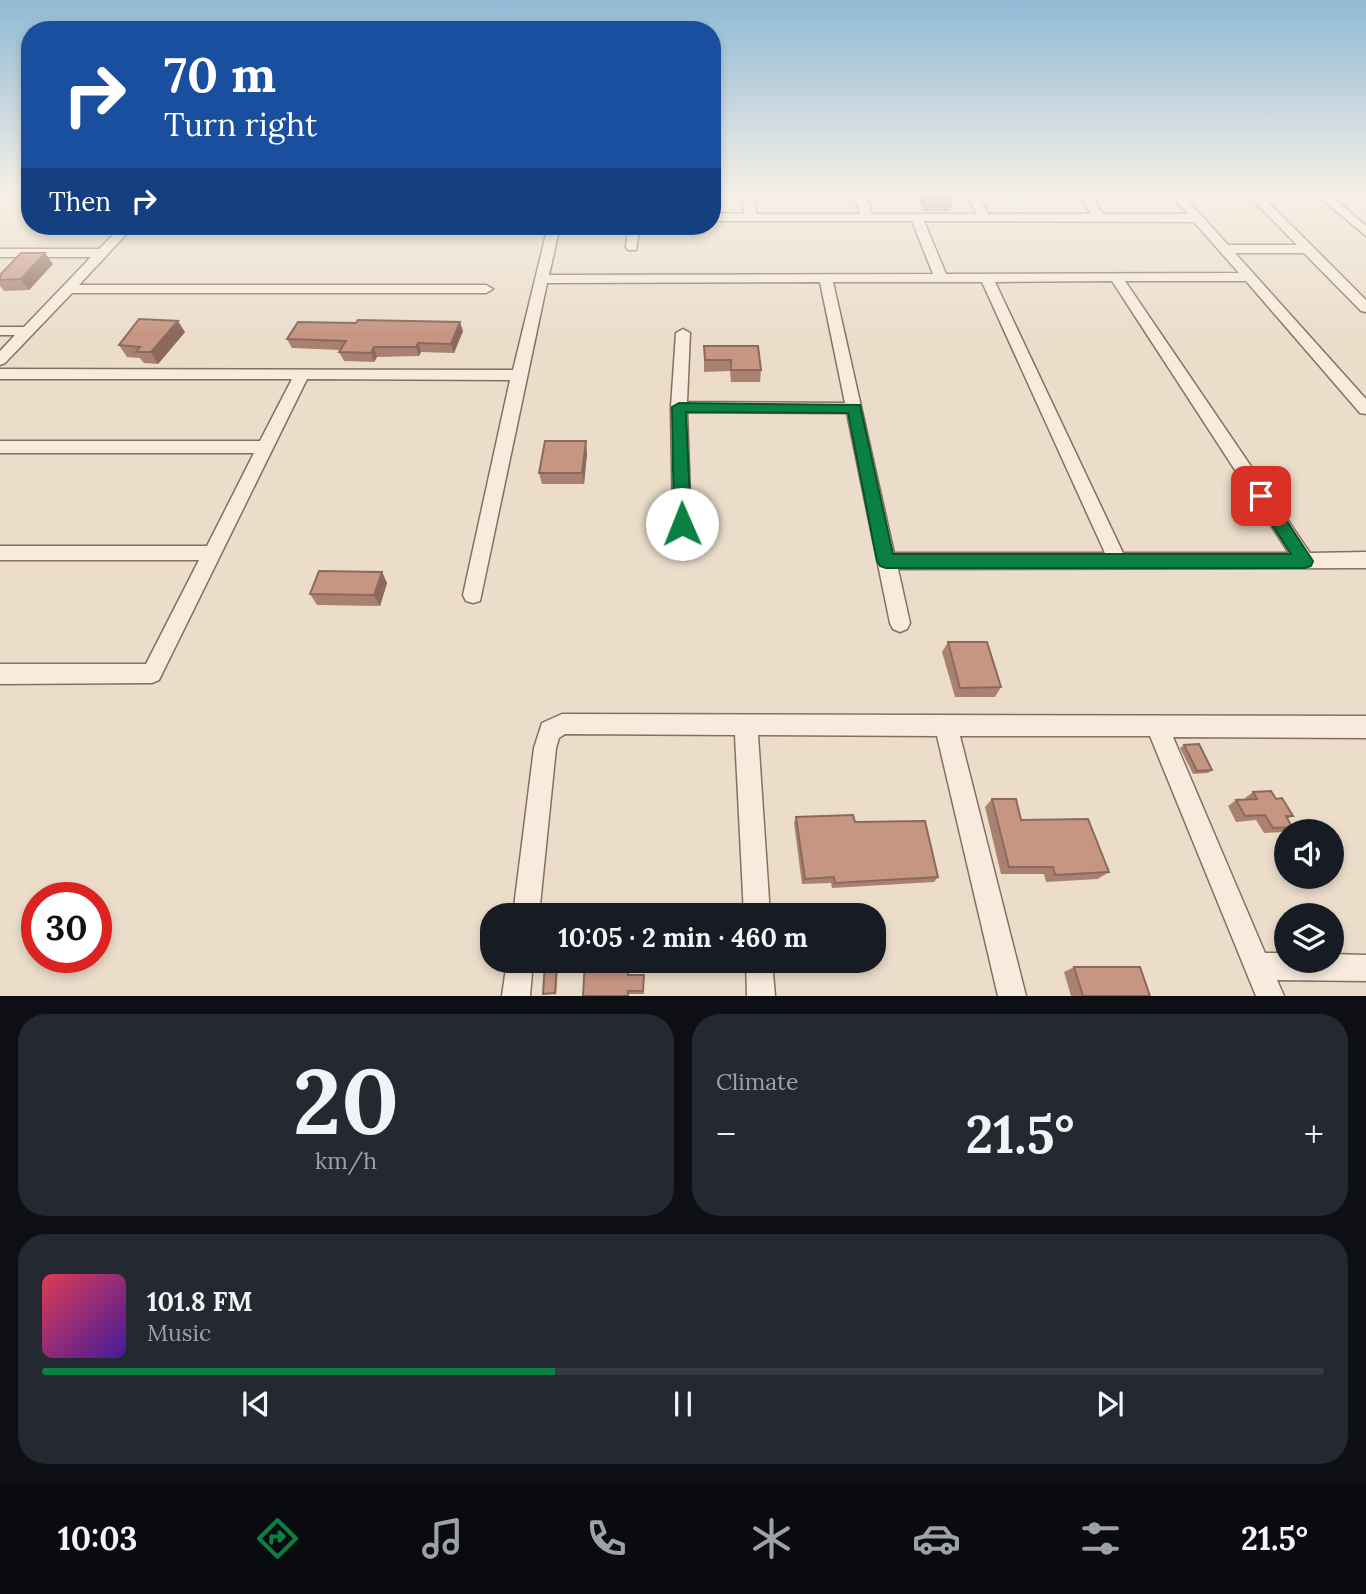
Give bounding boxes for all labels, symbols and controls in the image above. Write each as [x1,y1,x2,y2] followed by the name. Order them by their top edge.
[164,43,276,105] text: 70 m
[49,49,140,140] icon: right
[164,104,317,145] text: Turn right
[125,182,163,220] icon: right
[49,185,111,218] text: Then
[1231,466,1291,526] pin
[1242,477,1280,515] icon: arrive
[645,487,719,561] position arrow
[1274,819,1344,973] map controls
[1274,819,1344,889] button: sound
[21,882,112,973] speed limit sign: 30
[1274,903,1344,973] button: layers
[558,921,808,954] text: 10:05 · 2 min · 460 m
[293,1042,399,1159] text: 20
[716,1067,798,1096] text: Climate
[966,1101,1074,1167] text: 21.5°
[716,1110,736,1158] text: −
[1304,1110,1324,1158] text: +
[315,1146,377,1175] text: km/h
[147,1285,253,1318] text: 101.8 FM
[147,1318,211,1347] text: Music
[237,1385,275,1423] icon: previous
[664,1385,702,1423] icon: pause
[1091,1385,1129,1423] icon: next
[253,1514,302,1563] icon: directions
[418,1514,467,1563] icon: music
[582,1514,631,1563] icon: phone
[747,1514,796,1563] icon: climate
[912,1514,961,1563] icon: car
[1076,1514,1125,1563] icon: filters
[58,1518,137,1559] text: 10:03
[1241,1518,1308,1559] text: 21.5°

